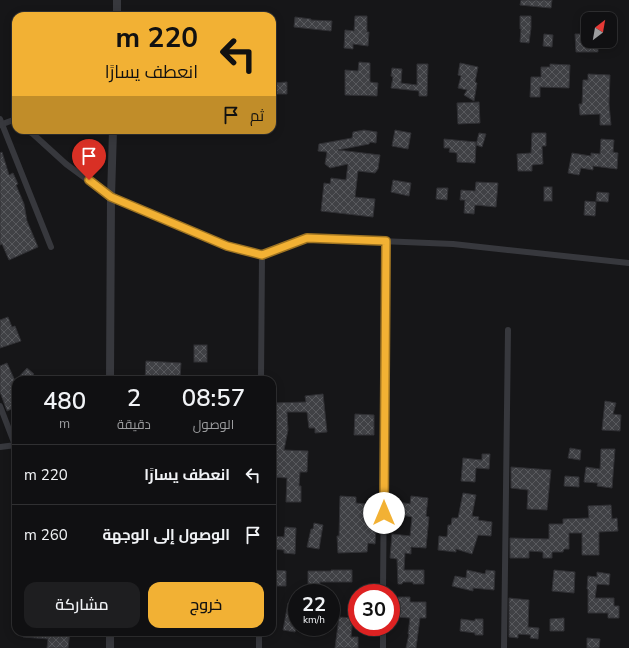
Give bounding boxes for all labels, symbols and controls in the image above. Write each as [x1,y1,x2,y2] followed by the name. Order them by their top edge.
[581,12,617,48] north arrow
[581,12,617,48] map controls
[115,19,198,57] text: 220 m
[212,28,264,80] icon: left
[105,60,198,84] text: انعطف يسارًا
[220,104,242,126] icon: arrive
[250,106,264,126] text: ثم
[72,139,106,180] pin
[78,145,100,167] icon: arrive
[127,382,141,414] text: 2
[182,382,245,414] text: 08:57
[43,385,86,417] text: 480
[59,415,70,433] text: m
[117,416,151,434] text: دقيقة
[193,416,234,434] text: الوصول
[242,464,264,486] icon: left
[24,465,68,485] text: 220 m
[144,465,230,485] text: انعطف يسارًا
[363,492,405,534] position arrow
[242,524,264,546] icon: arrive
[24,525,68,545] text: 260 m
[102,525,230,545] text: الوصول إلى الوجهة
[24,582,140,628] button: مشاركة
[148,582,264,628] button: خروج
[348,584,400,636] speed limit sign: 30
[302,591,326,618] text: 22
[303,613,325,627] text: km/h

